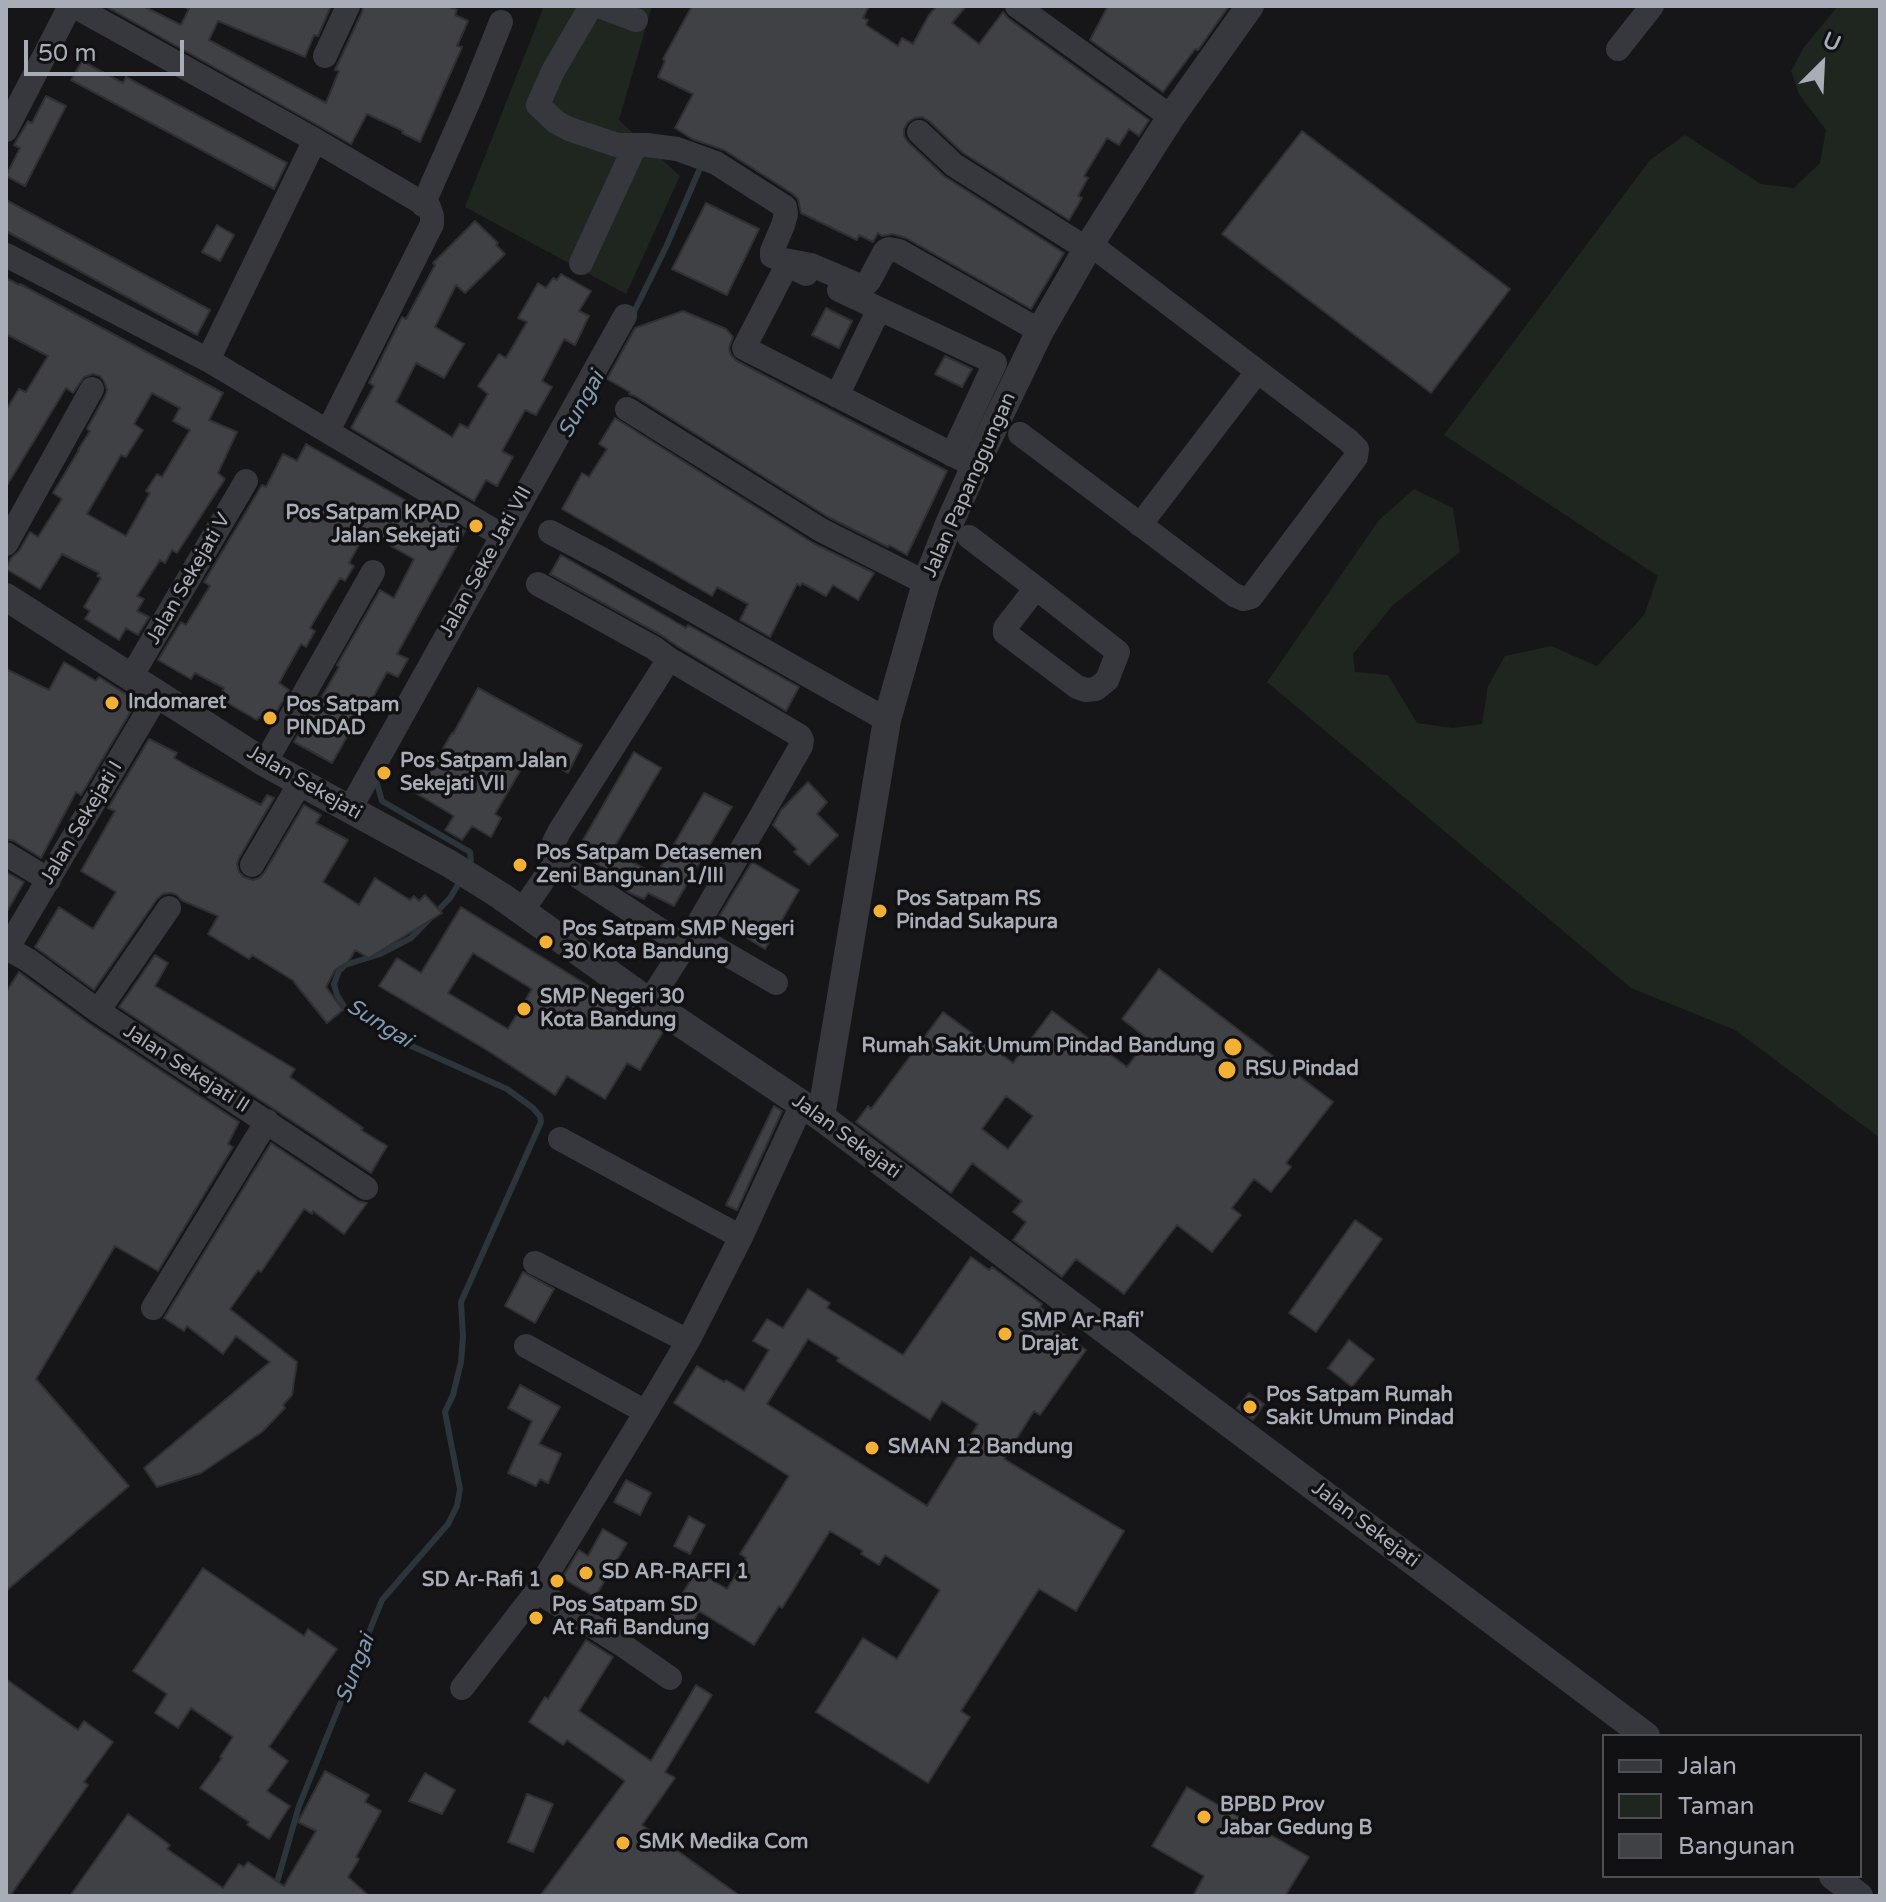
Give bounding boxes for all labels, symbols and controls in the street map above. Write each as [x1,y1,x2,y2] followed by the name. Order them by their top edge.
[28,24,188,74] scale bar
[1782,24,1862,104] north arrow
[1819,27,1845,57] text: U
[38,39,96,68] text: 50 m
[553,367,611,443] water label: Sungai
[918,389,1022,581] street label: Jalan Papanggungan
[435,483,537,641] street label: Jalan Seke Jati VII
[286,502,460,549] place label: Pos Satpam KPAD Jalan Sekejati
[142,509,236,649] street label: Jalan Sekejati V
[467,517,485,535] marker: Pos Satpam KPAD Jalan Sekejati
[128,691,226,715] place label: Indomaret
[103,694,121,712] marker: Indomaret
[286,694,399,741] place label: Pos Satpam PINDAD
[261,709,279,727] marker: Pos Satpam PINDAD
[242,740,366,826] street label: Jalan Sekejati
[400,750,567,797] place label: Pos Satpam Jalan Sekejati VII
[36,757,128,889] street label: Jalan Sekejati I
[375,764,393,782] marker: Pos Satpam Jalan Sekejati VII
[536,842,762,889] place label: Pos Satpam Detasemen Zeni Bangunan 1/III
[511,856,529,874] marker: Pos Satpam Detasemen Zeni Bangunan 1/III
[896,888,1058,935] place label: Pos Satpam RS Pindad Sukapura
[871,902,889,920] marker: Pos Satpam RS Pindad Sukapura
[562,918,794,965] place label: Pos Satpam SMP Negeri 30 Kota Bandung
[537,933,555,951] marker: Pos Satpam SMP Negeri 30 Kota Bandung
[540,986,684,1033] place label: SMP Negeri 30 Kota Bandung
[342,994,416,1054] water label: Sungai
[515,1000,533,1018] marker: SMP Negeri 30 Kota Bandung
[119,1019,253,1119] street label: Jalan Sekejati II
[862,1035,1215,1059] place label: Rumah Sakit Umum Pindad Bandung
[1222,1036,1244,1058] marker: Rumah Sakit Umum Pindad Bandung
[1245,1058,1359,1082] place label: RSU Pindad
[1216,1059,1238,1081] marker: RSU Pindad
[787,1090,905,1184] street label: Jalan Sekejati
[1021,1310,1144,1357] place label: SMP Ar-Rafi' Drajat
[996,1325,1014,1343] marker: SMP Ar-Rafi' Drajat
[1266,1384,1454,1431] place label: Pos Satpam Rumah Sakit Umum Pindad
[1241,1398,1259,1416] marker: Pos Satpam Rumah Sakit Umum Pindad
[888,1436,1073,1460] place label: SMAN 12 Bandung
[863,1439,881,1457] marker: SMAN 12 Bandung
[1306,1477,1424,1573] street label: Jalan Sekejati
[602,1561,749,1585] place label: SD AR-RAFFI 1
[577,1564,595,1582] marker: SD AR-RAFFI 1
[422,1569,541,1593] place label: SD Ar-Rafi 1
[548,1572,566,1590] marker: SD Ar-Rafi 1
[552,1594,709,1641] place label: Pos Satpam SD At Rafi Bandung
[527,1609,545,1627] marker: Pos Satpam SD At Rafi Bandung
[331,1631,381,1707] water label: Sungai
[1602,1734,1862,1878] legend
[1678,1752,1737,1781] text: Jalan
[1678,1792,1754,1821] text: Taman
[1220,1794,1372,1841] place label: BPBD Prov Jabar Gedung B
[1195,1808,1213,1826] marker: BPBD Prov Jabar Gedung B
[639,1831,808,1855] place label: SMK Medika Com
[1678,1832,1795,1861] text: Bangunan
[614,1834,632,1852] marker: SMK Medika Com

